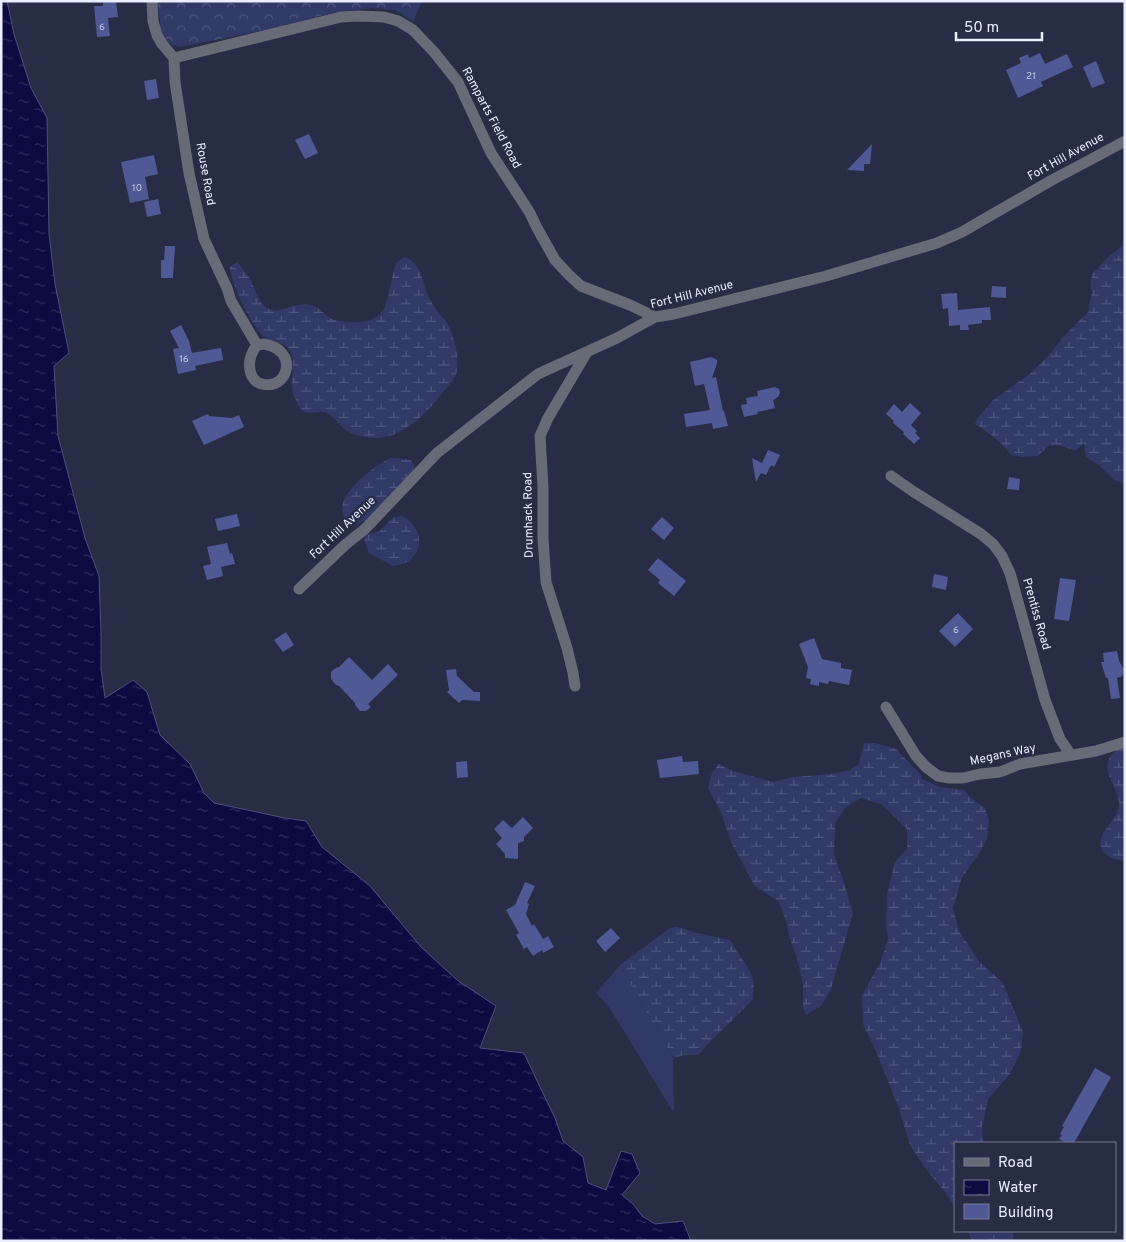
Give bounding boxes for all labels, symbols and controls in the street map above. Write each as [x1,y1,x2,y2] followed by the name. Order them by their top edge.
[956,10,1042,42] scale bar
[964,19,999,38] text: 50 m
[99,21,105,34] house number: 6
[458,65,524,171] street label: Ramparts Field Road
[1026,70,1036,83] house number: 21
[1025,129,1107,185] street label: Fort Hill Avenue
[192,141,218,207] street label: Rouse Road
[132,182,142,195] house number: 10
[649,277,735,313] street label: Fort Hill Avenue
[179,353,189,366] house number: 16
[520,472,538,558] street label: Drumhack Road
[307,493,379,563] street label: Fort Hill Avenue
[1018,576,1054,652] street label: Prentiss Road
[953,624,959,637] house number: 6
[969,740,1037,770] street label: Megans Way
[954,1142,1116,1232] legend
[998,1154,1033,1173] text: Road
[998,1179,1038,1198] text: Water
[998,1204,1053,1223] text: Building

